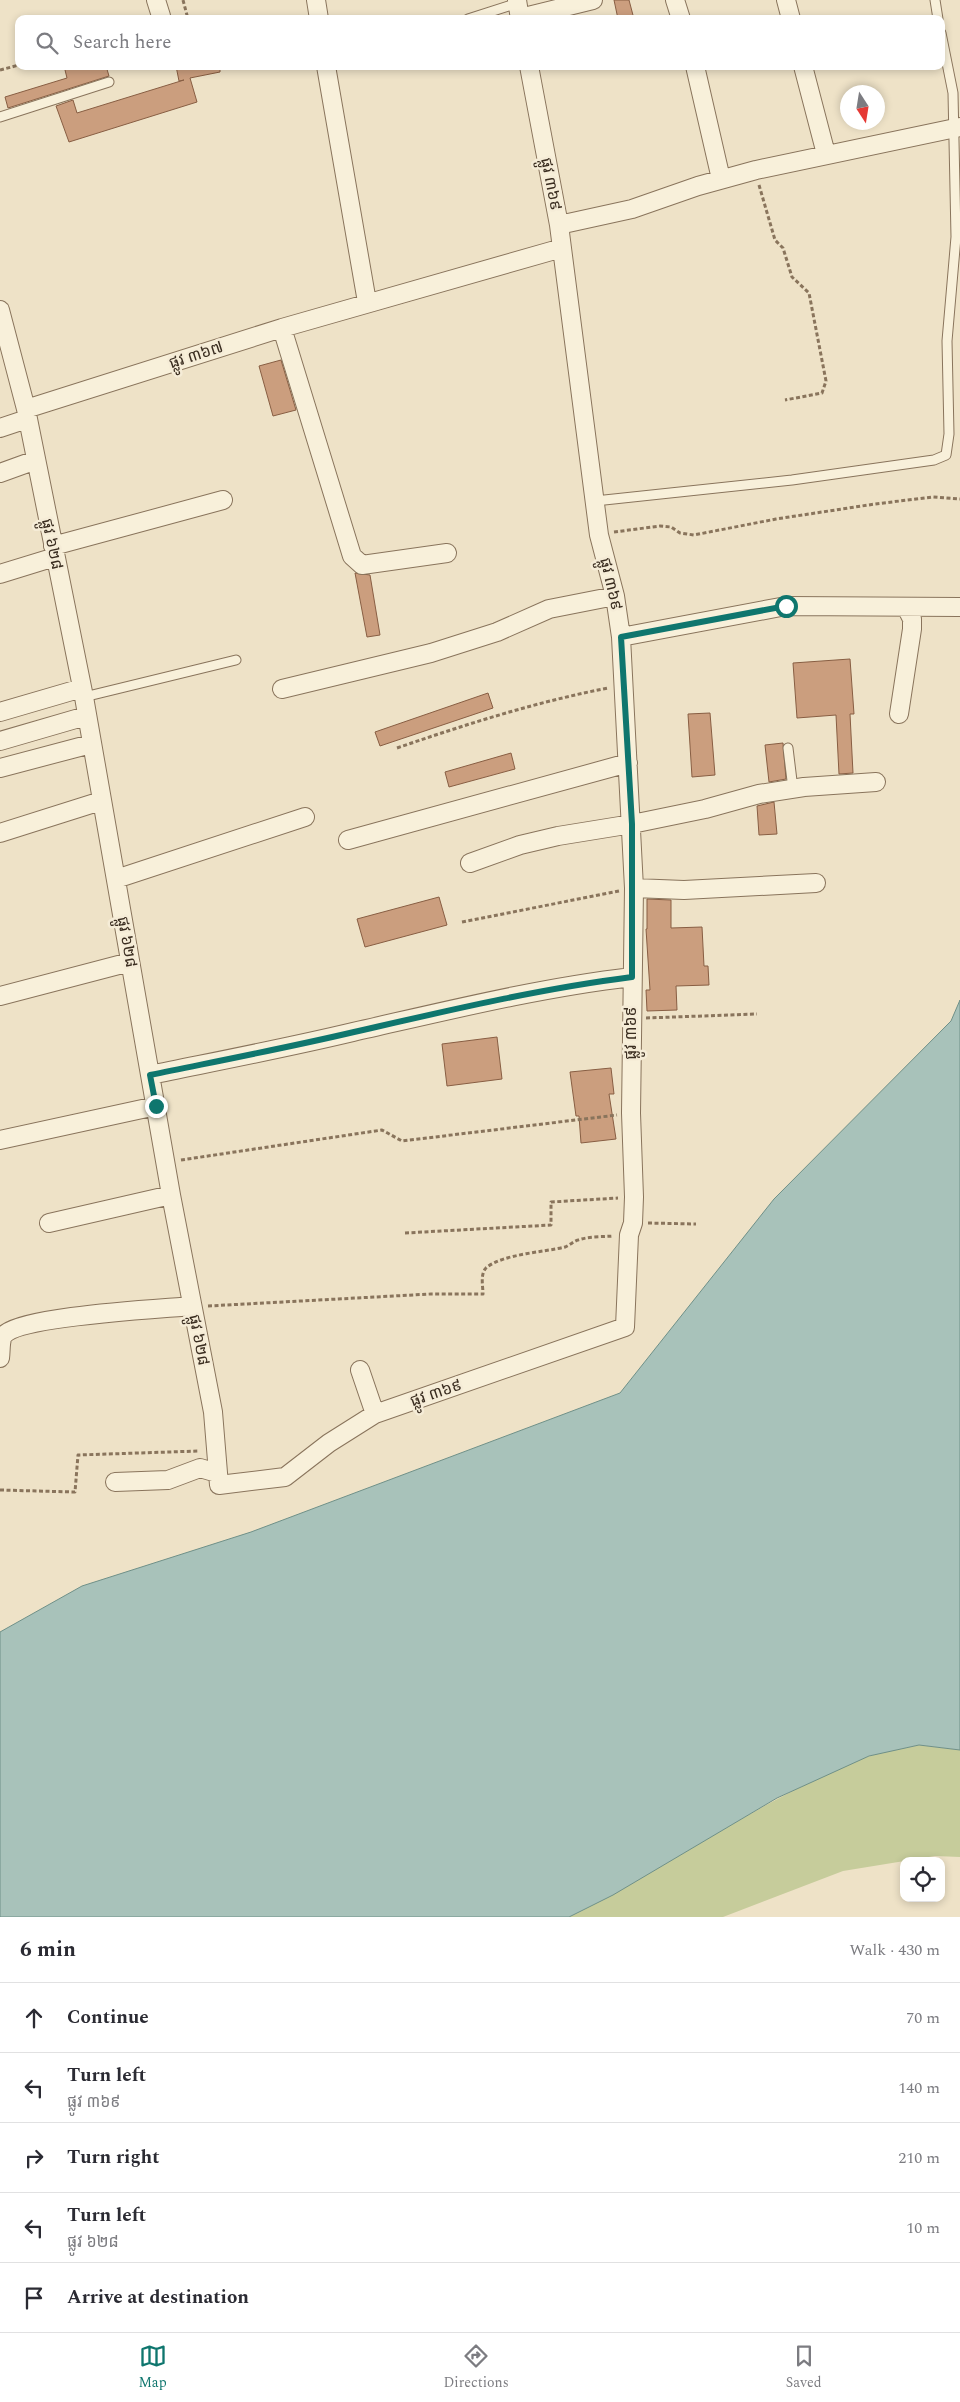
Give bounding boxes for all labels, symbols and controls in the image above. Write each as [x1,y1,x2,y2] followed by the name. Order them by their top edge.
[15,15,945,70] search box
[73,28,172,57] text: Search here
[33,29,61,57] icon: search
[840,85,885,130] north arrow
[532,155,568,213] street label: ផ្លូវ ៣៦៩
[166,335,227,377] street label: ផ្លូវ ៣៦៧
[33,516,69,572] street label: ផ្លូវ ៦២៨
[592,555,629,613] street label: ផ្លូវ ៣៦៩
[775,595,798,618] route start
[109,914,143,970] street label: ផ្លូវ ៦២៨
[619,1006,645,1060] street label: ផ្លូវ ៣៦៩
[145,1095,168,1118] route end
[181,1312,216,1368] street label: ផ្លូវ ៦២៨
[407,1373,466,1415] street label: ផ្លូវ ៣៦៩
[900,1857,945,1902] map controls
[900,1857,945,1902] button: locate
[20,1934,76,1966] text: 6 min
[849,1938,940,1962] text: Walk · 430 m
[67,2003,149,2032] text: Continue
[20,2004,48,2032] icon: ahead
[906,2006,940,2030] text: 70 m
[67,2061,146,2090] text: Turn left
[20,2074,48,2102] icon: left
[898,2076,940,2100] text: 140 m
[67,2090,120,2114] text: ផ្លូវ ៣៦៩
[67,2143,160,2172] text: Turn right
[20,2144,48,2172] icon: right
[898,2146,940,2170] text: 210 m
[67,2201,146,2230] text: Turn left
[20,2214,48,2242] icon: left
[906,2216,940,2240] text: 10 m
[67,2230,119,2254] text: ផ្លូវ ៦២៨
[67,2283,249,2312] text: Arrive at destination
[20,2284,48,2312] icon: arrive
[138,2342,167,2393] tab: Map
[443,2342,509,2393] tab: Directions
[786,2342,822,2393] tab: Saved

